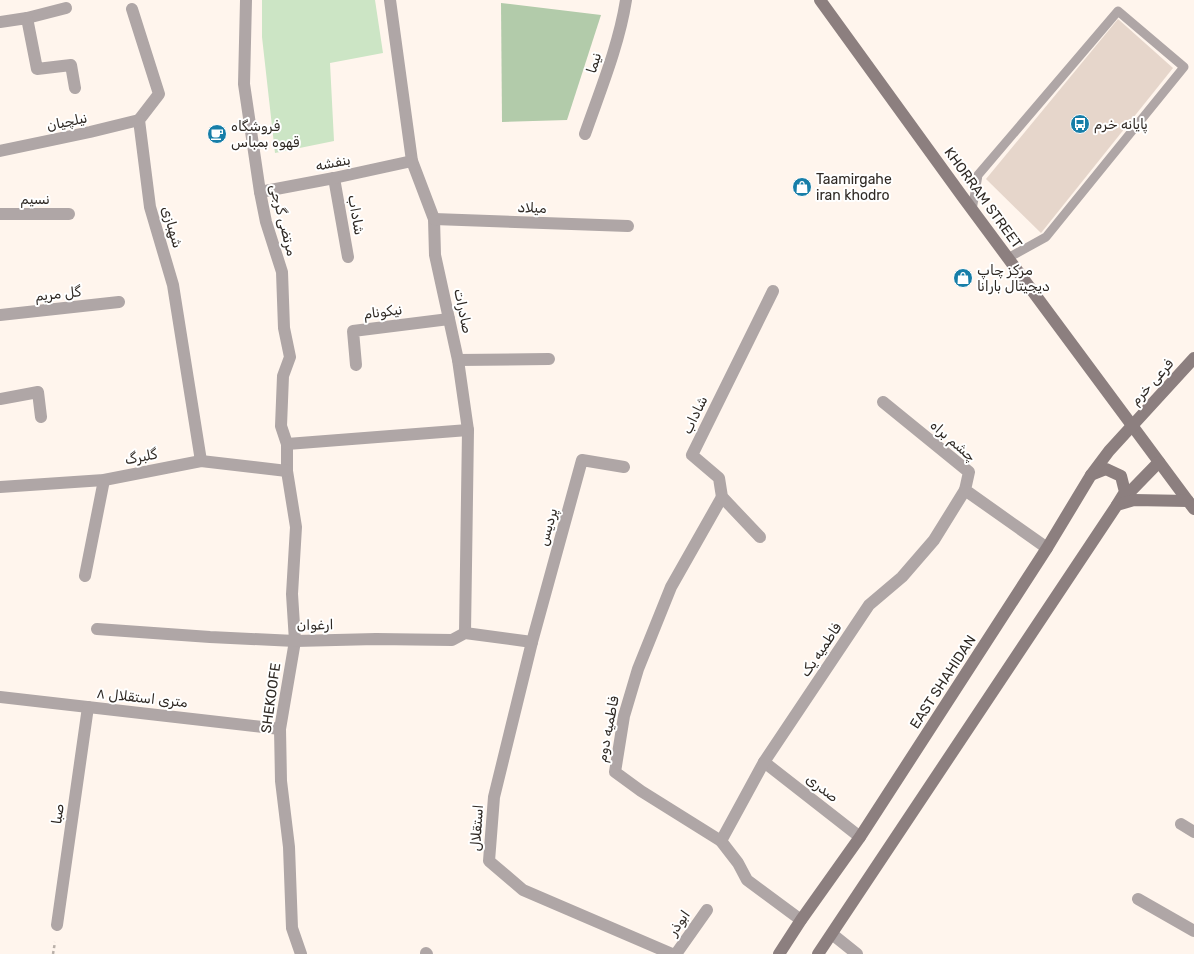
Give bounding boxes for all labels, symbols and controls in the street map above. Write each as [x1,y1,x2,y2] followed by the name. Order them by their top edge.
[583,51,605,75] street label: نیما
[45,109,89,135] street label: نیلچیان
[1069,113,1091,135] bus stop icon: پایانه خرم
[1094,116,1148,134] place label: پایانه خرم
[231,118,300,151] place label: فروشگاه قهوه بمباس
[206,123,228,145] cafe icon: فروشگاه قهوه بمباس
[941,144,1025,252] street label: KHORRAM STREET
[314,151,352,175] street label: بنفشه
[816,171,892,204] place label: Taamirgahe iran khodro
[791,176,813,198] shop icon: Taamirgahe iran khodro
[266,182,300,258] street label: مرتضی گرجی
[20,191,50,208] street label: نسیم
[344,194,368,236] street label: شاداب
[517,199,547,217] street label: میلاد
[158,204,186,250] street label: شهبازی
[977,262,1050,295] place label: مرکز چاپ دیجیتال بارانا
[952,267,974,289] shop icon: مرکز چاپ دیجیتال بارانا
[34,283,83,305] street label: گل مریم
[450,287,476,335] street label: صادرات
[363,301,403,324] street label: نیکونام
[1127,355,1178,409] street label: فرعی خرم
[678,393,712,437] street label: شاداب
[927,417,979,466] street label: چشم براه
[123,445,159,468] street label: گلبرگ
[534,506,562,548] street label: پردیس
[296,616,334,634] street label: ارغوان
[797,619,846,680] street label: فاطمیه یک
[906,632,980,732] street label: EAST SHAHIDAN
[258,662,284,734] street label: SHEKOOFE
[96,685,189,711] street label: ۸ متری استقلال
[593,694,624,764] street label: فاطمیه دوم
[802,770,842,806] street label: صدری
[48,803,68,825] street label: صبا
[467,804,487,852] street label: استقلال
[664,907,694,940] street label: ابوذر

